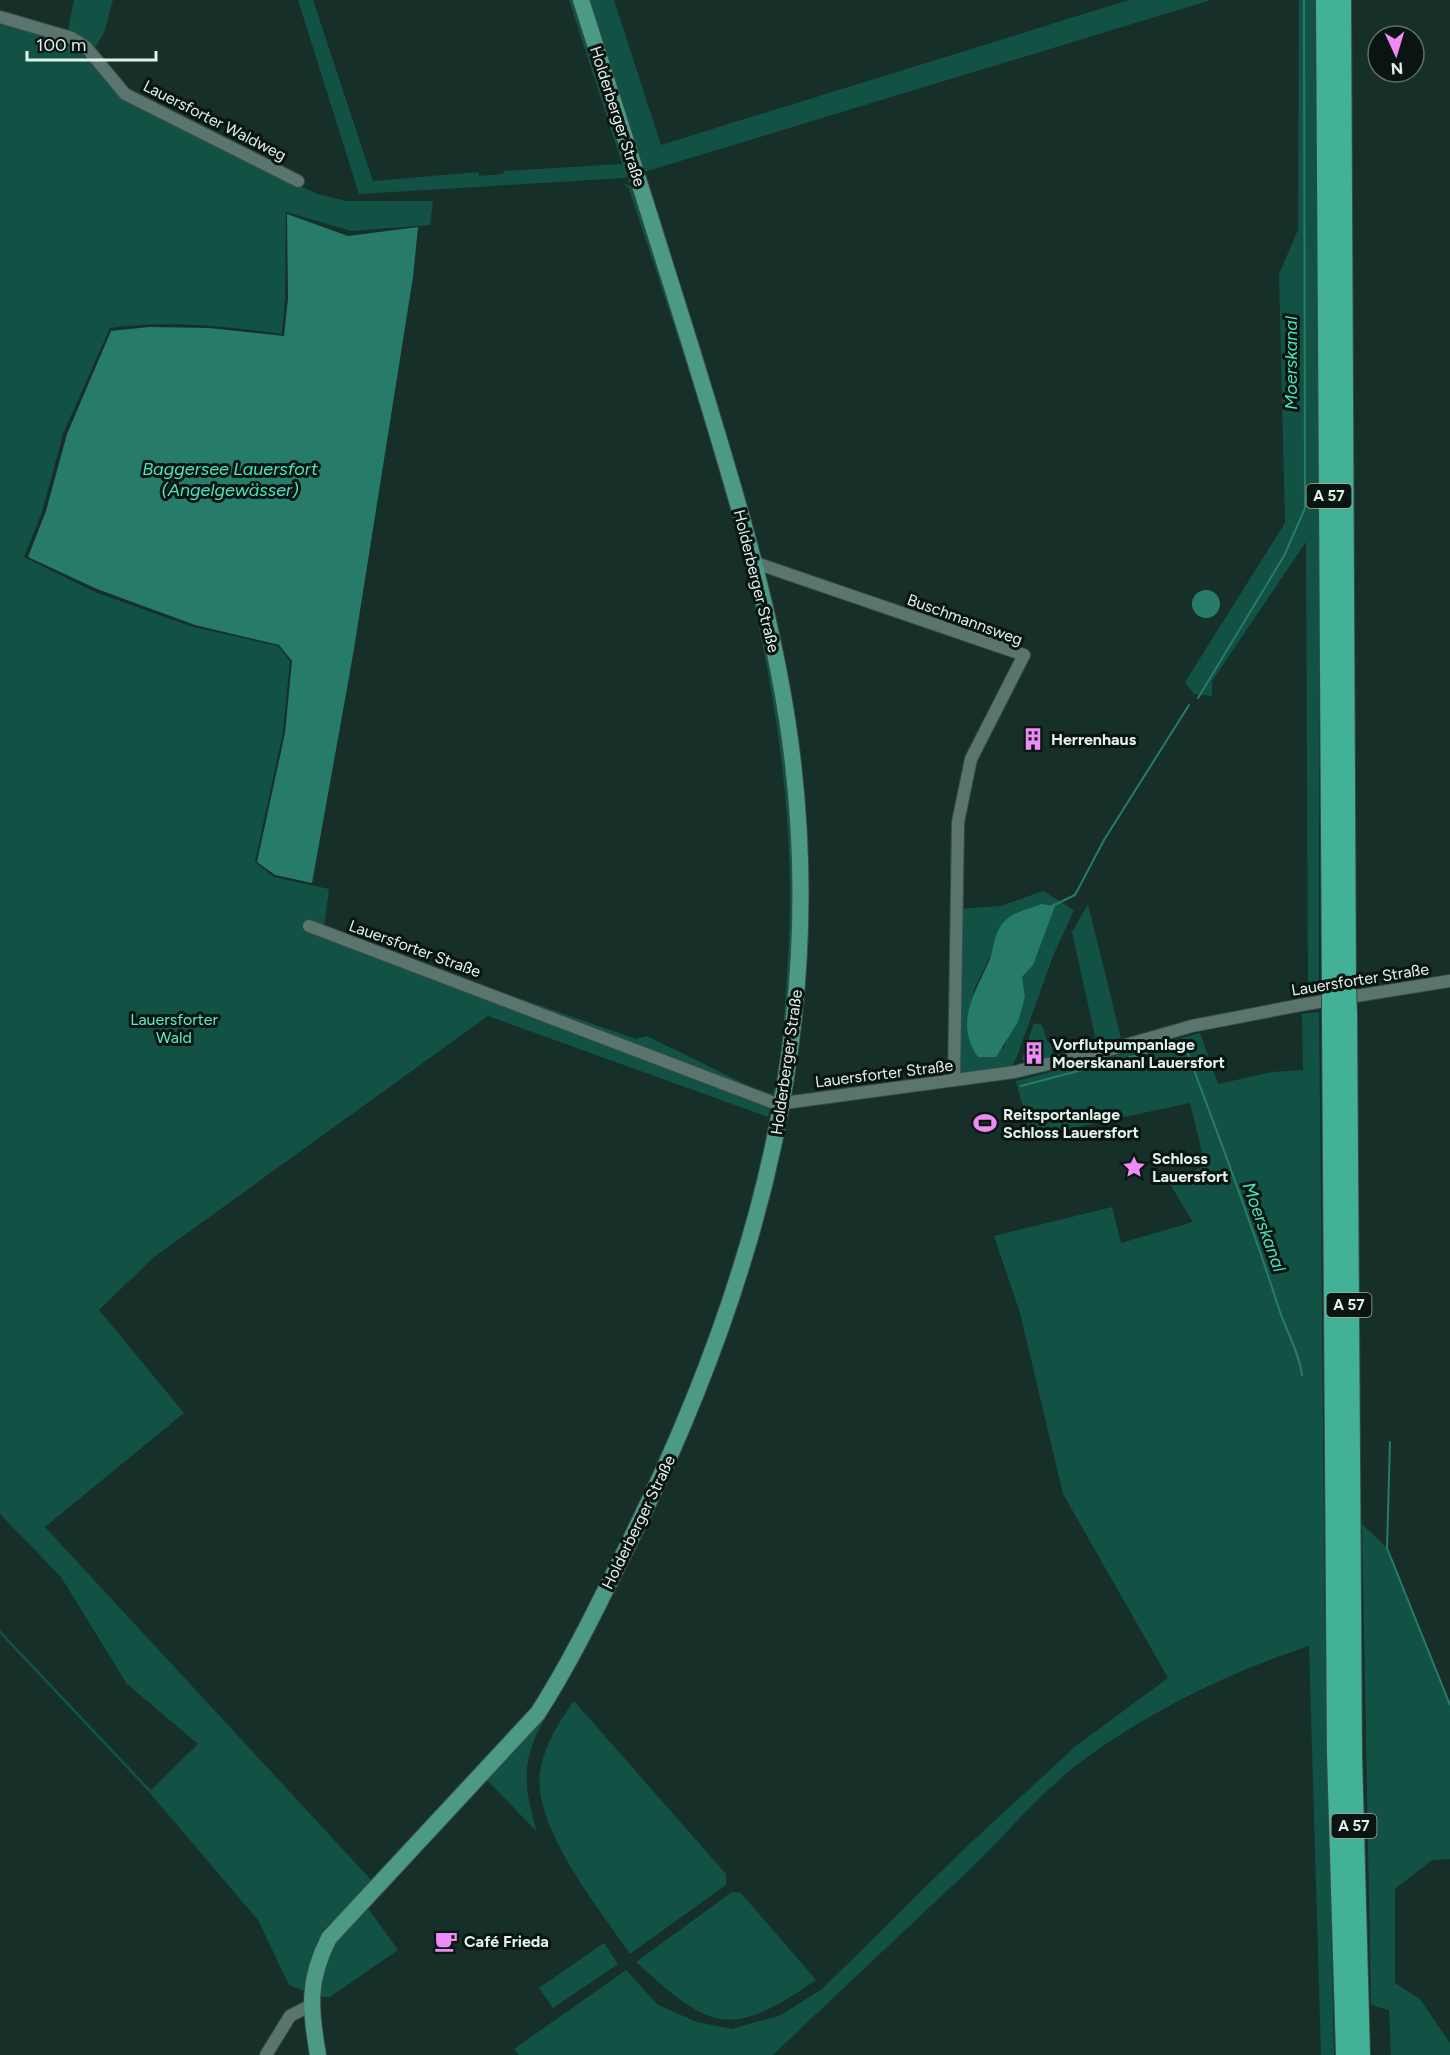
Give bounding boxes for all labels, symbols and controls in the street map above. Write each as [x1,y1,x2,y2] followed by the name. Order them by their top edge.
[27,24,156,62] scale bar
[1366,24,1426,84] north arrow
[36,34,86,56] text: 100 m
[586,44,649,189] street label: Holderberger Straße
[1390,59,1404,78] text: N
[140,76,289,165] street label: Lauersforter Waldweg
[1280,315,1302,410] water label: Moerskanal
[142,458,318,501] water label: Baggersee Lauersfort (Angelgewässer)
[1306,484,1352,508] road number: A 57
[730,508,784,655] street label: Holderberger Straße
[905,590,1025,649] street label: Buschmannsweg
[1020,726,1046,752] building icon: Herrenhaus
[1051,730,1137,749] place label: Herrenhaus
[346,916,484,981] street label: Lauersforter Straße
[1290,959,1430,1000] street label: Lauersforter Straße
[767,988,806,1136] street label: Holderberger Straße
[130,1010,218,1047] park label: Lauersforter Wald
[1052,1035,1225,1072] place label: Vorflutpumpanlage Moerskananl Lauersfort
[1021,1040,1047,1066] building icon: Vorflutpumpanlage Moerskananl Lauersfort
[814,1056,954,1091] street label: Lauersforter Straße
[1003,1105,1139,1142] place label: Reitsportanlage Schloss Lauersfort
[972,1110,998,1136] sports icon: Reitsportanlage Schloss Lauersfort
[1152,1149,1228,1186] place label: Schloss Lauersfort
[1121,1154,1147,1180] place icon: Schloss Lauersfort
[1238,1179,1291,1276] water label: Moerskanal
[1326,1293,1372,1317] road number: A 57
[598,1452,679,1592] street label: Holderberger Straße
[1332,1814,1376,1838] road number: A 57
[433,1928,459,1954] cafe icon: Café Frieda
[464,1932,549,1951] place label: Café Frieda

